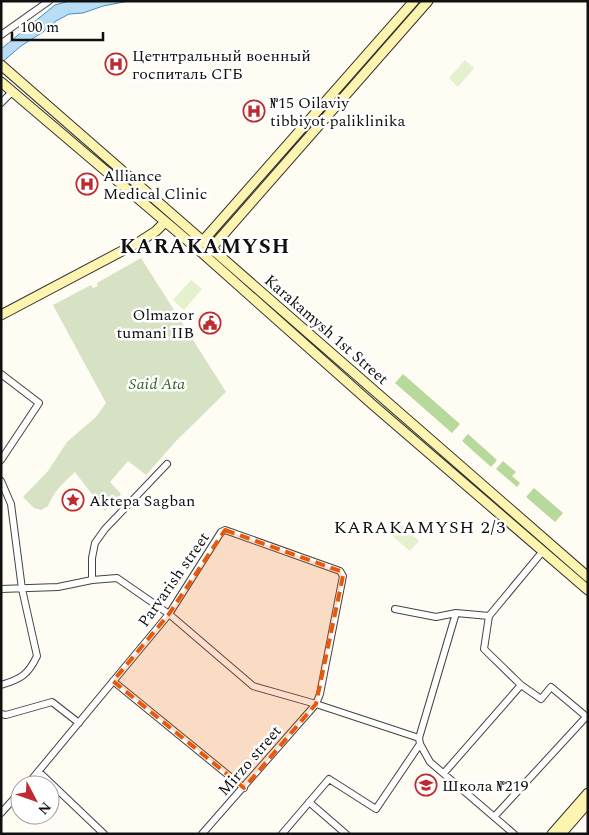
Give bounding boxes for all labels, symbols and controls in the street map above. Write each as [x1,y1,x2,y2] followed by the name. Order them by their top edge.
[12,10,104,42] scale bar
[20,16,59,39] text: 100 m
[132,44,311,86] place label: Цетнтральный военный госпиталь СГБ
[104,52,128,76] hospital icon: Цетнтральный военный госпиталь СГБ
[270,91,406,133] place label: №15 Oilaviy tibbiyot paliklinika
[242,99,266,123] hospital icon: №15 Oilaviy tibbiyot paliklinika
[103,164,207,206] place label: Alliance Medical Clinic
[75,172,99,196] hospital icon: Alliance Medical Clinic
[120,231,290,263] district label: KARAKAMYSH
[259,269,394,391] street label: Karakamysh 1st Street
[117,303,194,345] place label: Olmazor tumani IIB
[198,311,222,335] public building icon: Olmazor tumani IIB
[129,372,185,396] park label: Said Ata
[61,488,85,512] place icon: Aktepa Sagban
[89,489,195,513] place label: Aktepa Sagban
[334,514,506,541] district label: KARAKAMYSH 2/3
[132,527,216,632] street label: Parvarish street
[212,720,288,801] street label: Mirzo street
[414,773,438,797] school or university icon: Школа №219
[442,774,529,798] place label: Школа №219
[10,775,60,825] north arrow
[33,797,56,819] text: N

